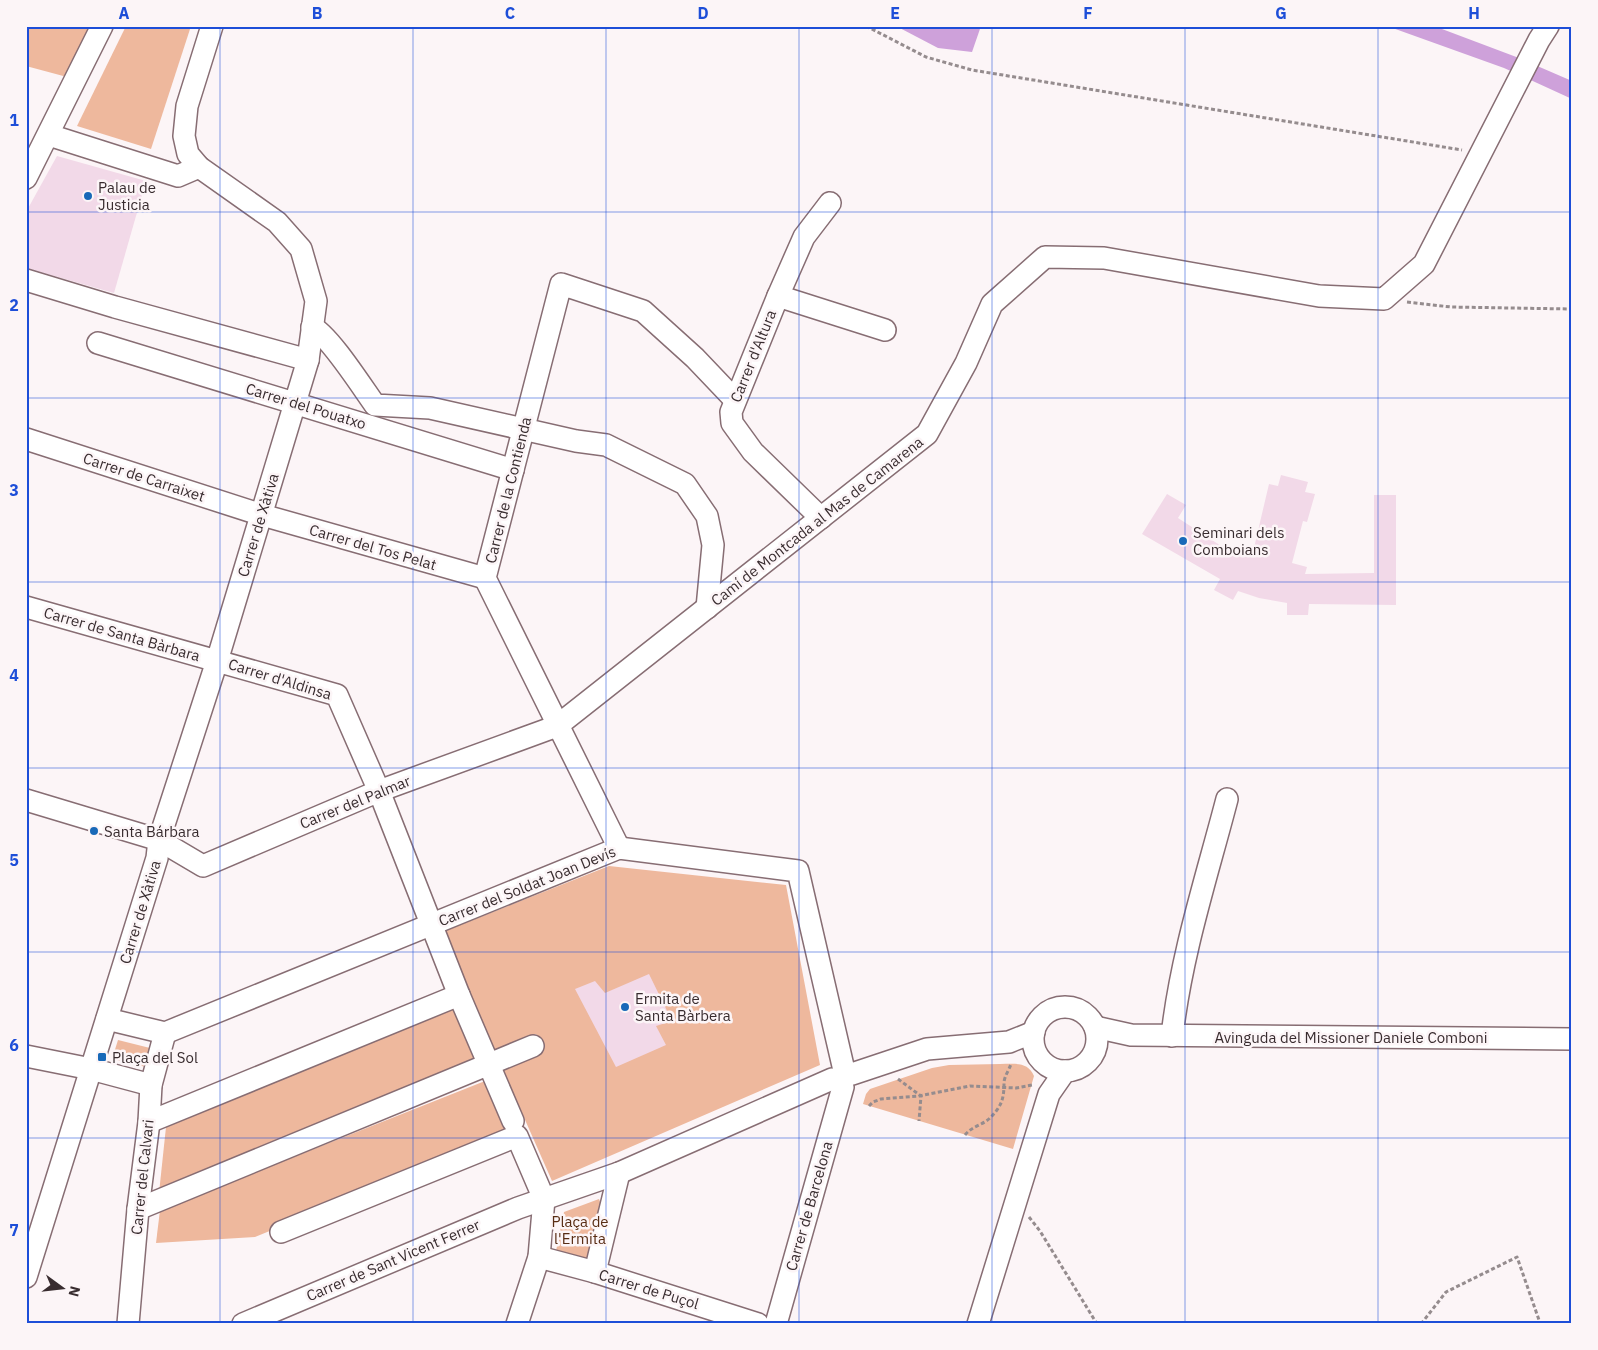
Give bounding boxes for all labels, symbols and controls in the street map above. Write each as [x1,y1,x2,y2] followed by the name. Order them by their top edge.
[119,3,130,23] text: A
[312,3,323,23] text: B
[505,3,515,23] text: C
[697,3,709,23] text: D
[890,3,900,23] text: E
[1083,3,1093,23] text: F
[1275,3,1287,23] text: G
[1468,3,1480,23] text: H
[9,110,19,130] text: 1
[98,178,156,214] place label: Palau de Justicia
[82,190,94,202] marker: Palau de Justicia
[9,295,19,315] text: 2
[726,307,780,405] street label: Carrer d'Altura
[243,379,369,433] street label: Carrer del Pouatxo
[481,415,535,565] street label: Carrer de la Contienda
[707,432,927,610] street label: Camí de Montcada al Mas de Camarena
[81,448,207,506] street label: Carrer de Carraixet
[233,471,283,579] street label: Carrer de Xàtiva
[9,480,19,500] text: 3
[307,520,439,574] street label: Carrer del Tos Pelat
[1193,523,1284,559] place label: Seminari dels Comboians
[1177,535,1189,547] marker: Seminari dels Comboians
[42,603,202,665] street label: Carrer de Santa Bàrbara
[226,654,334,704] street label: Carrer d'Aldinsa
[9,665,19,685] text: 4
[297,771,414,833] street label: Carrer del Palmar
[104,822,200,841] place label: Santa Bárbara
[88,825,100,837] marker: Santa Bárbara
[436,842,618,930] street label: Carrer del Soldat Joan Devís
[9,850,19,870] text: 5
[115,858,165,966] street label: Carrer de Xàtiva
[635,989,731,1025] place label: Ermita de Santa Bàrbera
[619,1001,631,1013] marker: Ermita de Santa Bàrbera
[1214,1028,1488,1047] street label: Avinguda del Missioner Daniele Comboni
[9,1035,19,1055] text: 6
[112,1048,198,1067] place label: Plaça del Sol
[96,1051,108,1063] marker: Plaça del Sol
[126,1118,158,1236] street label: Carrer del Calvari
[781,1139,837,1273] street label: Carrer de Barcelona
[551,1212,609,1248] park label: Plaça de l'Ermita
[303,1215,483,1305] street label: Carrer de Sant Vicent Ferrer
[9,1220,19,1240] text: 7
[38,1262,88,1312] north arrow
[597,1265,701,1313] street label: Carrer de Puçol
[65,1284,85,1299] text: N

